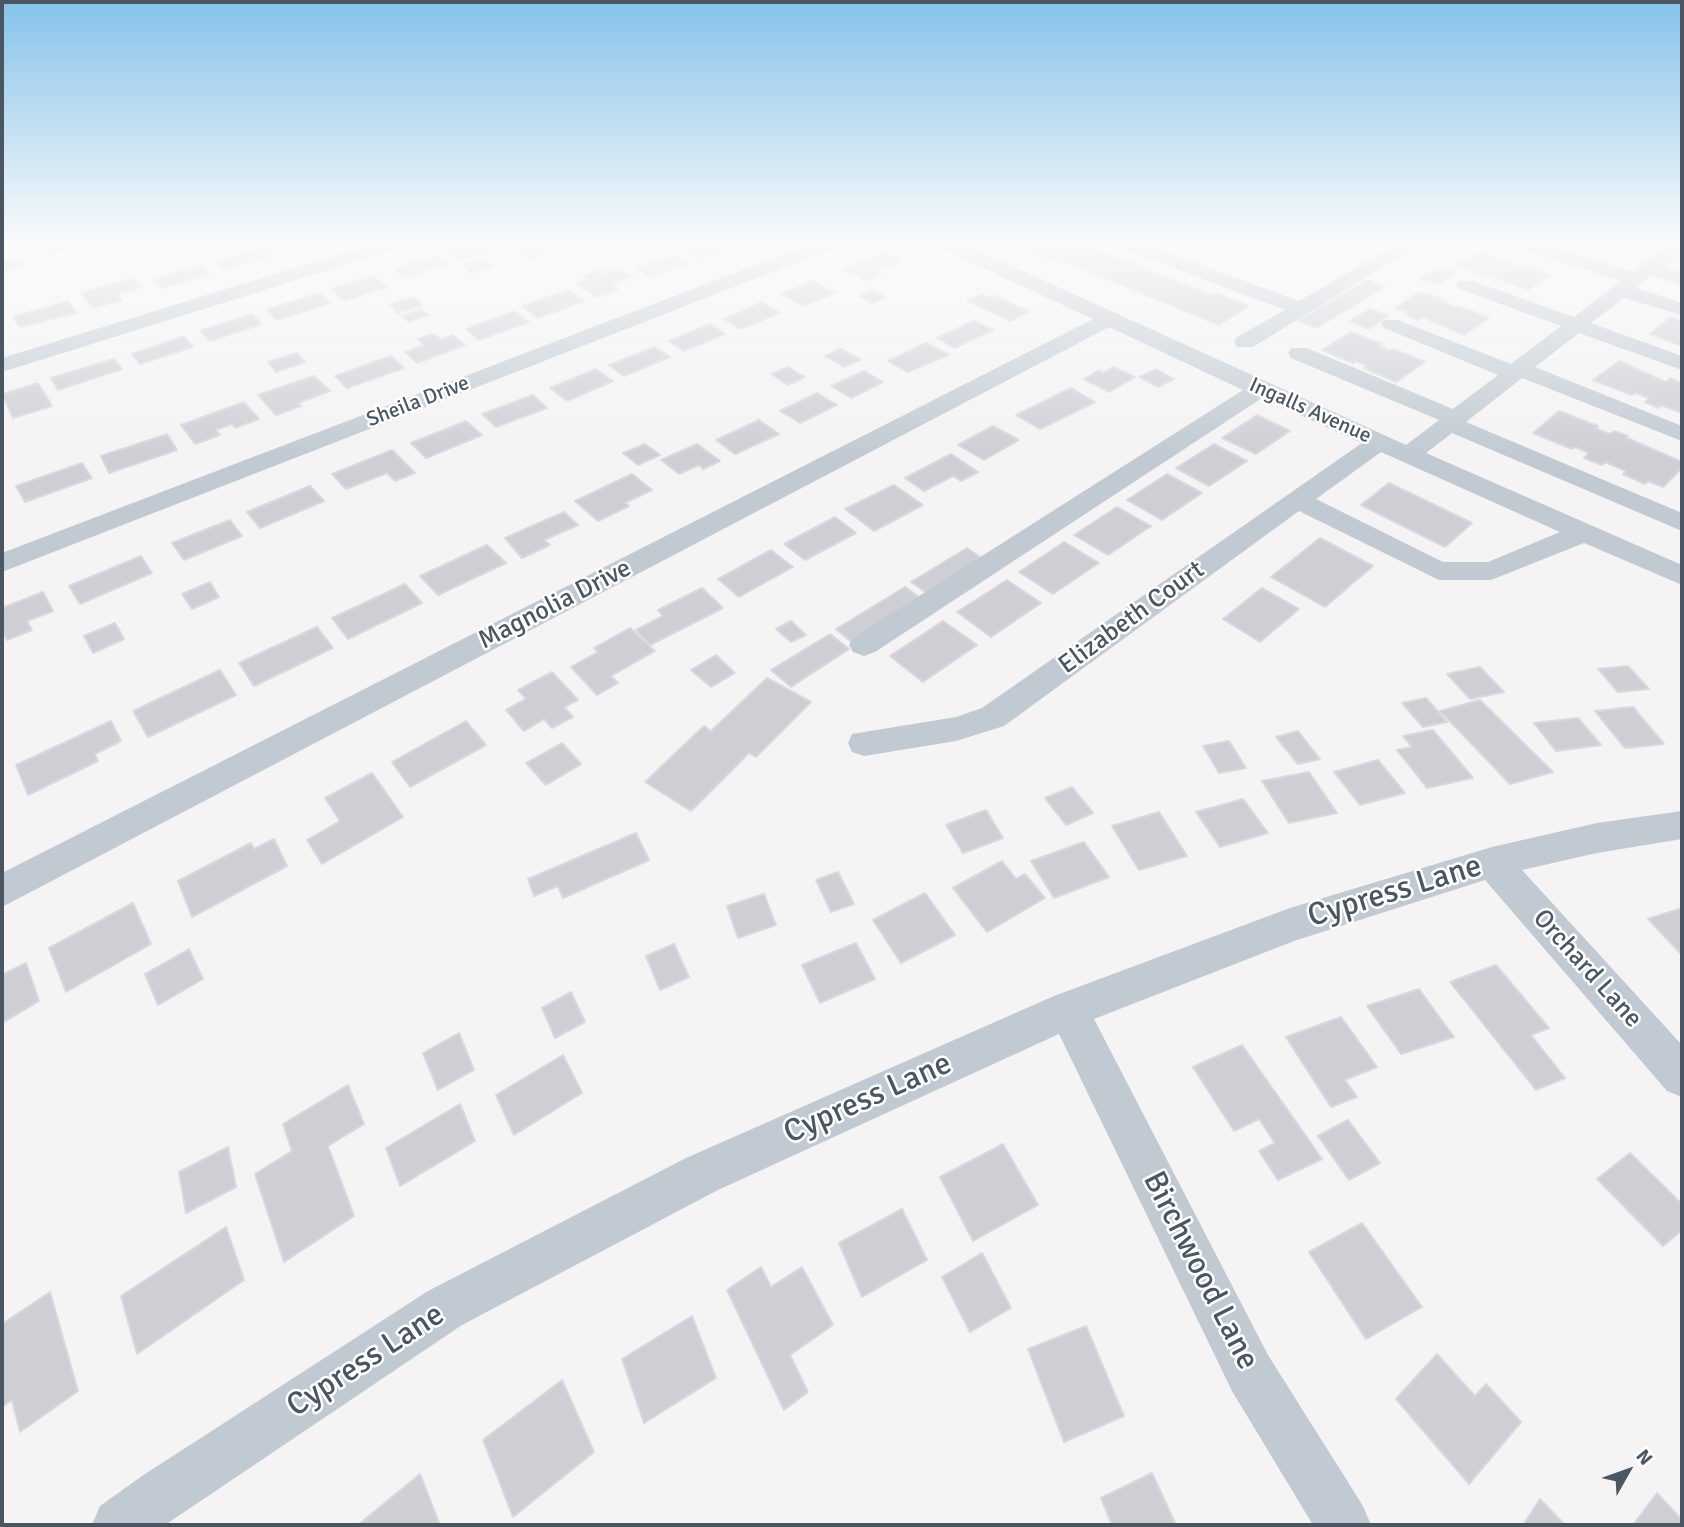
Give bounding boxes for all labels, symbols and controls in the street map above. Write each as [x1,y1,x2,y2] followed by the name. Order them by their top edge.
[363,371,473,433] street label: Sheila Drive
[1245,373,1375,449] street label: Ingalls Avenue
[473,553,637,657] street label: Magnolia Drive
[1053,555,1211,681] street label: Elizabeth Court
[1304,847,1486,937] street label: Cypress Lane
[1526,903,1648,1035] street label: Orchard Lane
[778,1045,958,1153] street label: Cypress Lane
[1134,1165,1266,1377] street label: Birchwood Lane
[280,1296,452,1426] street label: Cypress Lane
[1593,1436,1663,1506] north arrow
[1631,1445,1658,1470] text: N

